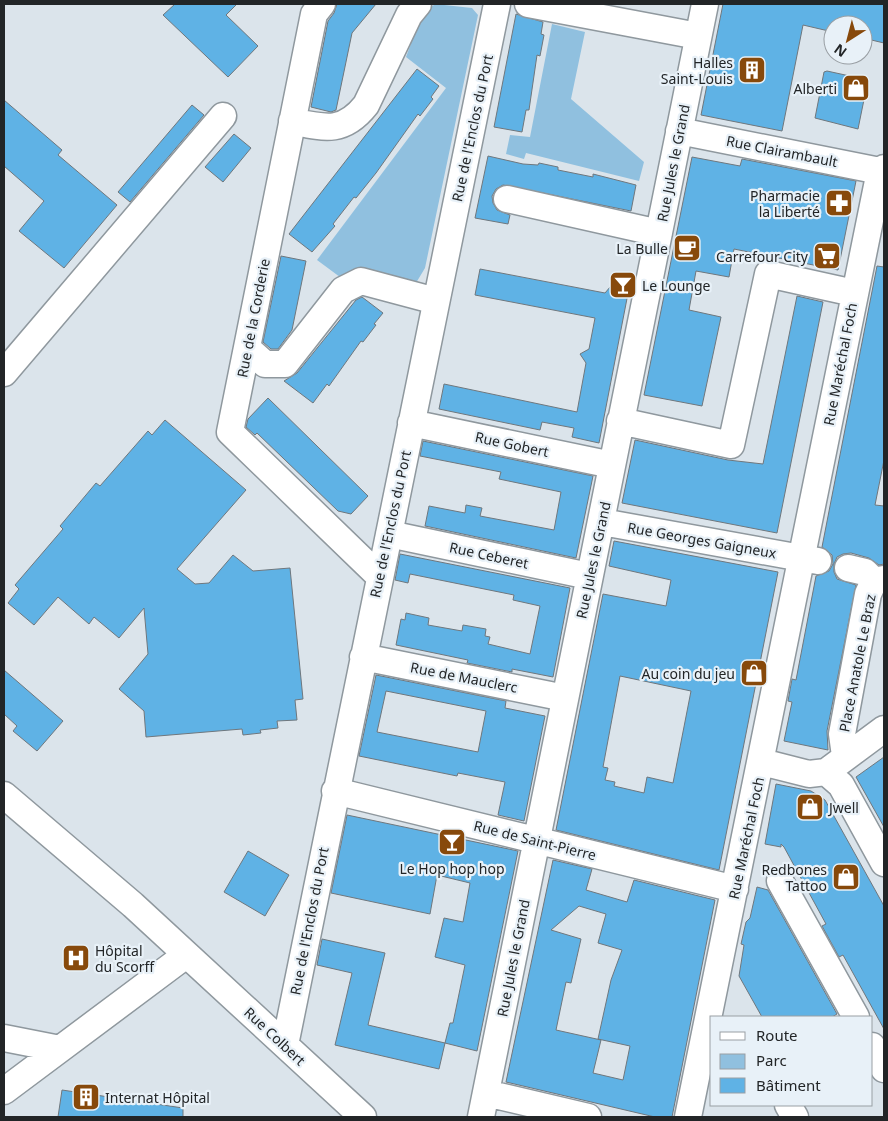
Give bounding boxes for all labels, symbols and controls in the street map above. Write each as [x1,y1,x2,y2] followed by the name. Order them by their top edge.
[823,15,873,65] north arrow
[830,40,850,62] text: N
[447,53,497,203] street label: Rue de l'Enclos du Port
[661,53,733,88] place label: Halles Saint-Louis
[737,55,767,85] building icon: Halles Saint-Louis
[841,73,871,103] shop icon: Alberti
[793,79,837,98] place label: Alberti
[652,103,694,223] street label: Rue Jules le Grand
[725,131,839,171] street label: Rue Clairambault
[750,186,820,221] place label: Pharmacie la Liberté
[824,188,854,218] pharmacy icon: Pharmacie la Liberté
[672,233,702,263] cafe icon: La Bulle
[616,239,668,258] place label: La Bulle
[812,241,842,271] supermarket icon: Carrefour City
[716,247,809,266] place label: Carrefour City
[232,257,274,379] street label: Rue de la Corderie
[608,270,638,300] bar icon: Le Lounge
[642,276,711,295] place label: Le Lounge
[819,301,861,427] street label: Rue Maréchal Foch
[473,427,551,461] street label: Rue Gobert
[365,449,415,599] street label: Rue de l'Enclos du Port
[571,500,615,620] street label: Rue Jules le Grand
[626,518,778,563] street label: Rue Georges Gaigneux
[448,537,530,573] street label: Rue Ceberet
[834,592,880,734] street label: Place Anatole Le Braz
[409,657,519,697] street label: Rue de Mauclerc
[739,658,769,688] shop icon: Au coin du jeu
[642,664,735,683] place label: Au coin du jeu
[724,775,768,901] street label: Rue Maréchal Foch
[795,792,825,822] shop icon: Jwell
[827,798,859,817] place label: Jwell
[472,816,598,864] street label: Rue de Saint-Pierre
[437,827,467,857] bar icon: Le Hop hop hop
[285,846,333,996] street label: Rue de l'Enclos du Port
[399,859,505,878] place label: Le Hop hop hop
[761,860,827,895] place label: Redbones Tattoo
[831,862,861,892] shop icon: Redbones Tattoo
[492,898,534,1018] street label: Rue Jules le Grand
[95,941,156,976] place label: Hôpital du Scorff
[61,943,91,973] hospital icon: Hôpital du Scorff
[240,1003,310,1069] street label: Rue Colbert
[710,1016,873,1106] legend
[756,1025,798,1045] text: Route
[756,1050,787,1070] text: Parc
[756,1075,821,1095] text: Bâtiment
[71,1082,101,1112] building icon: Internat Hôpital
[105,1088,210,1107] place label: Internat Hôpital

